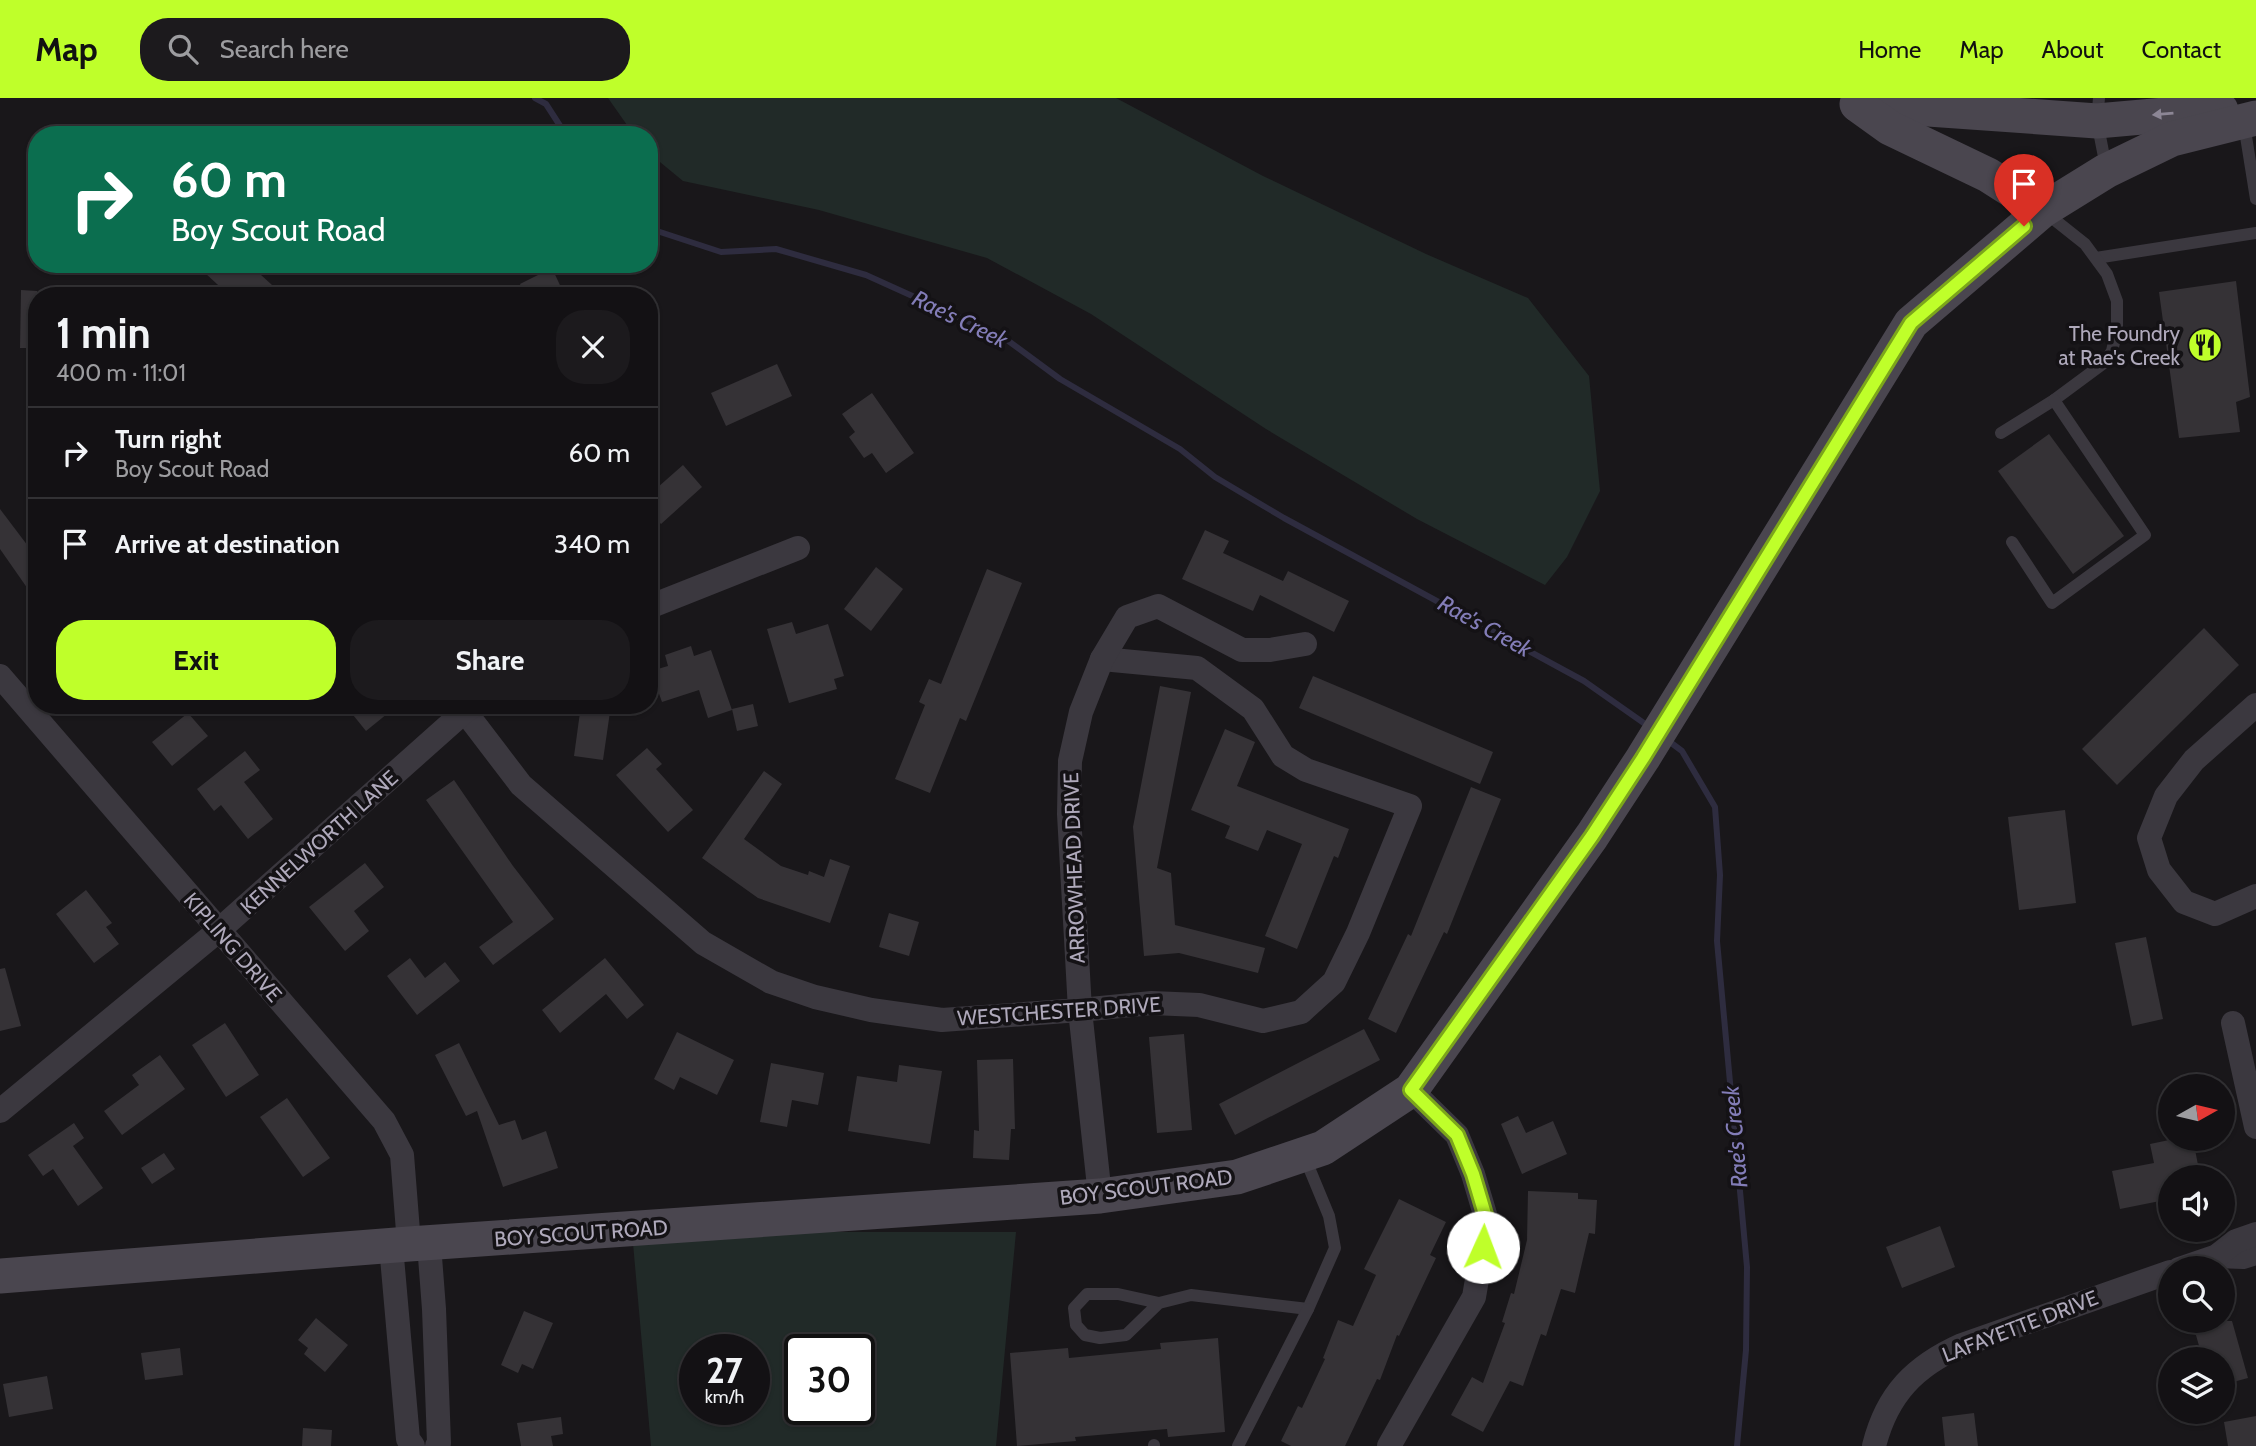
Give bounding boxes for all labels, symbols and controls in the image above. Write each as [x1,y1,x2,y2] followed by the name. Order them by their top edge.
[140,18,630,81] search box
[35,29,98,69] text: Map
[164,30,202,68] icon: search
[220,33,349,65] text: Search here
[1858,35,1921,64] text: Home
[1959,35,2004,64] text: Map
[2042,35,2104,64] text: About
[2142,35,2221,64] text: Contact
[2152,109,2174,120] one-way arrow
[171,150,287,209] text: 60 m
[56,154,147,245] icon: right
[1994,154,2054,226] pin
[2005,165,2043,203] icon: arrive
[171,210,385,249] text: Boy Scout Road
[908,284,1013,355] water label: Rae's Creek
[56,307,151,359] text: 1 min
[556,310,630,384] button: close
[2058,321,2181,370] place label: The Foundry at Rae's Creek
[2186,326,2224,364] restaurant icon: The Foundry at Rae's Creek
[56,359,186,387] text: 400 m · 11:01
[115,423,221,455] text: Turn right
[56,434,94,472] icon: right
[568,437,630,469] text: 60 m
[115,455,269,483] text: Boy Scout Road
[56,525,94,563] icon: arrive
[115,528,340,560] text: Arrive at destination
[554,528,630,560] text: 340 m
[1433,589,1538,664] water label: Rae's Creek
[56,620,336,700] button: Exit
[350,620,630,700] button: Share
[235,765,403,919] street label: KENNELWORTH LANE
[1058,772,1090,964] street label: ARROWHEAD DRIVE
[179,887,287,1007] street label: KIPLING DRIVE
[956,991,1162,1031] street label: WESTCHESTER DRIVE
[2158,1074,2235,1152] north arrow
[2158,1074,2235,1424] map controls
[1716,1084,1753,1189] water label: Rae's Creek
[1058,1164,1234,1210] street label: BOY SCOUT ROAD
[2158,1165,2235,1242] button: sound
[1446,1210,1520,1284] position arrow
[493,1214,669,1252] street label: BOY SCOUT ROAD
[2158,1256,2235,1333] button: search
[1939,1285,2101,1367] street label: LAFAYETTE DRIVE
[784,1334,875,1425] speed limit sign: 30
[2158,1347,2235,1424] button: layers
[706,1349,743,1392] text: 27
[705,1386,744,1408] text: km/h

